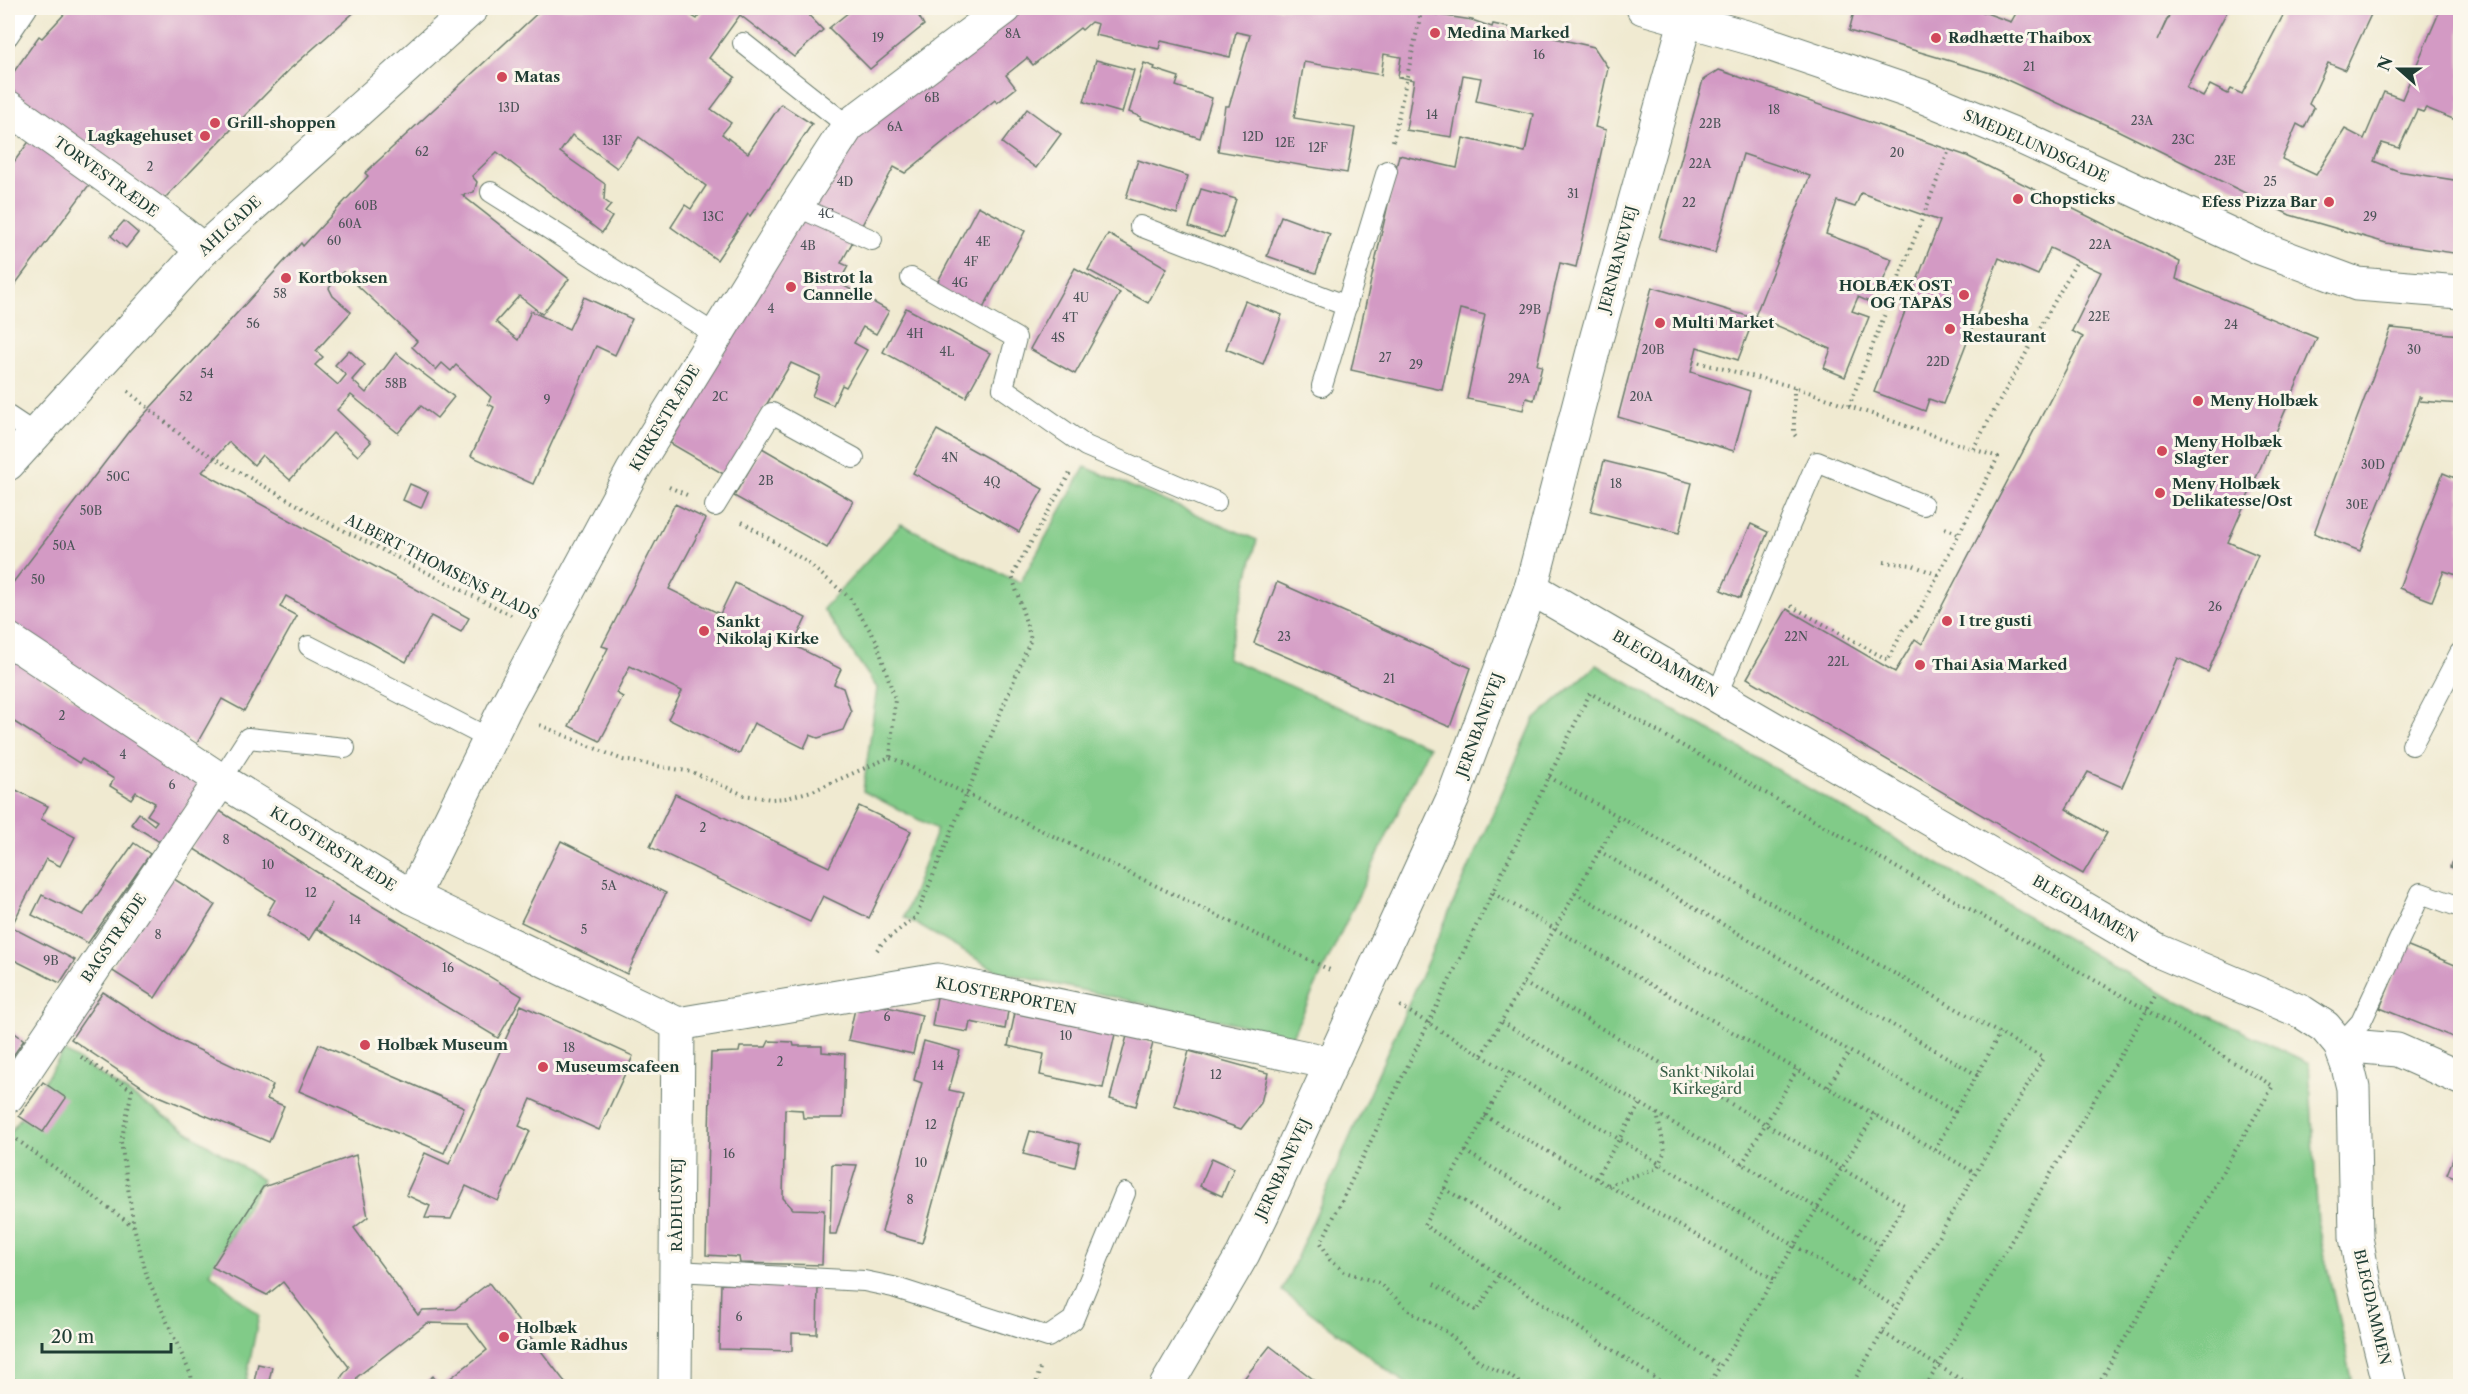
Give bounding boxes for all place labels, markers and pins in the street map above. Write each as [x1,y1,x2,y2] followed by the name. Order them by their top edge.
[1447,23,1570,42] place label: Medina Marked
[1428,26,1442,40] marker: Medina Marked
[1948,28,2092,47] place label: Rødhætte Thaibox
[1929,31,1943,45] marker: Rødhætte Thaibox
[514,67,560,86] place label: Matas
[495,70,509,84] marker: Matas
[227,113,336,132] place label: Grill-shoppen
[208,116,222,130] marker: Grill-shoppen
[87,126,193,145] place label: Lagkagehuset
[198,129,212,143] marker: Lagkagehuset
[2030,189,2115,208] place label: Chopsticks
[2011,192,2025,206] marker: Chopsticks
[2201,192,2318,211] place label: Efess Pizza Bar
[2322,195,2336,209] marker: Efess Pizza Bar
[298,268,389,287] place label: Kortboksen
[803,268,873,304] place label: Bistrot la Cannelle
[279,271,293,285] marker: Kortboksen
[1839,276,1952,312] place label: HOLBÆK OST OG TAPAS
[784,280,798,294] marker: Bistrot la Cannelle
[1957,288,1971,302] marker: HOLBÆK OST OG TAPAS
[1962,310,2046,346] place label: Habesha Restaurant
[1672,313,1774,332] place label: Multi Market
[1653,316,1667,330] marker: Multi Market
[1943,322,1957,336] marker: Habesha Restaurant
[2210,391,2319,410] place label: Meny Holbæk
[2191,394,2205,408] marker: Meny Holbæk
[2174,432,2283,468] place label: Meny Holbæk Slagter
[2155,444,2169,458] marker: Meny Holbæk Slagter
[2172,474,2292,510] place label: Meny Holbæk Delikatesse/Ost
[2153,486,2167,500] marker: Meny Holbæk Delikatesse/Ost
[1959,611,2032,630] place label: I tre gusti
[716,612,819,648] place label: Sankt Nikolaj Kirke
[1940,614,1954,628] marker: I tre gusti
[697,624,711,638] marker: Sankt Nikolaj Kirke
[1932,655,2067,674] place label: Thai Asia Marked
[1913,658,1927,672] marker: Thai Asia Marked
[377,1035,508,1054] place label: Holbæk Museum
[358,1038,372,1052] marker: Holbæk Museum
[555,1057,680,1076] place label: Museumscafeen
[536,1060,550,1074] marker: Museumscafeen
[516,1318,628,1354] place label: Holbæk Gamle Rådhus
[497,1330,511,1344] marker: Holbæk Gamle Rådhus

